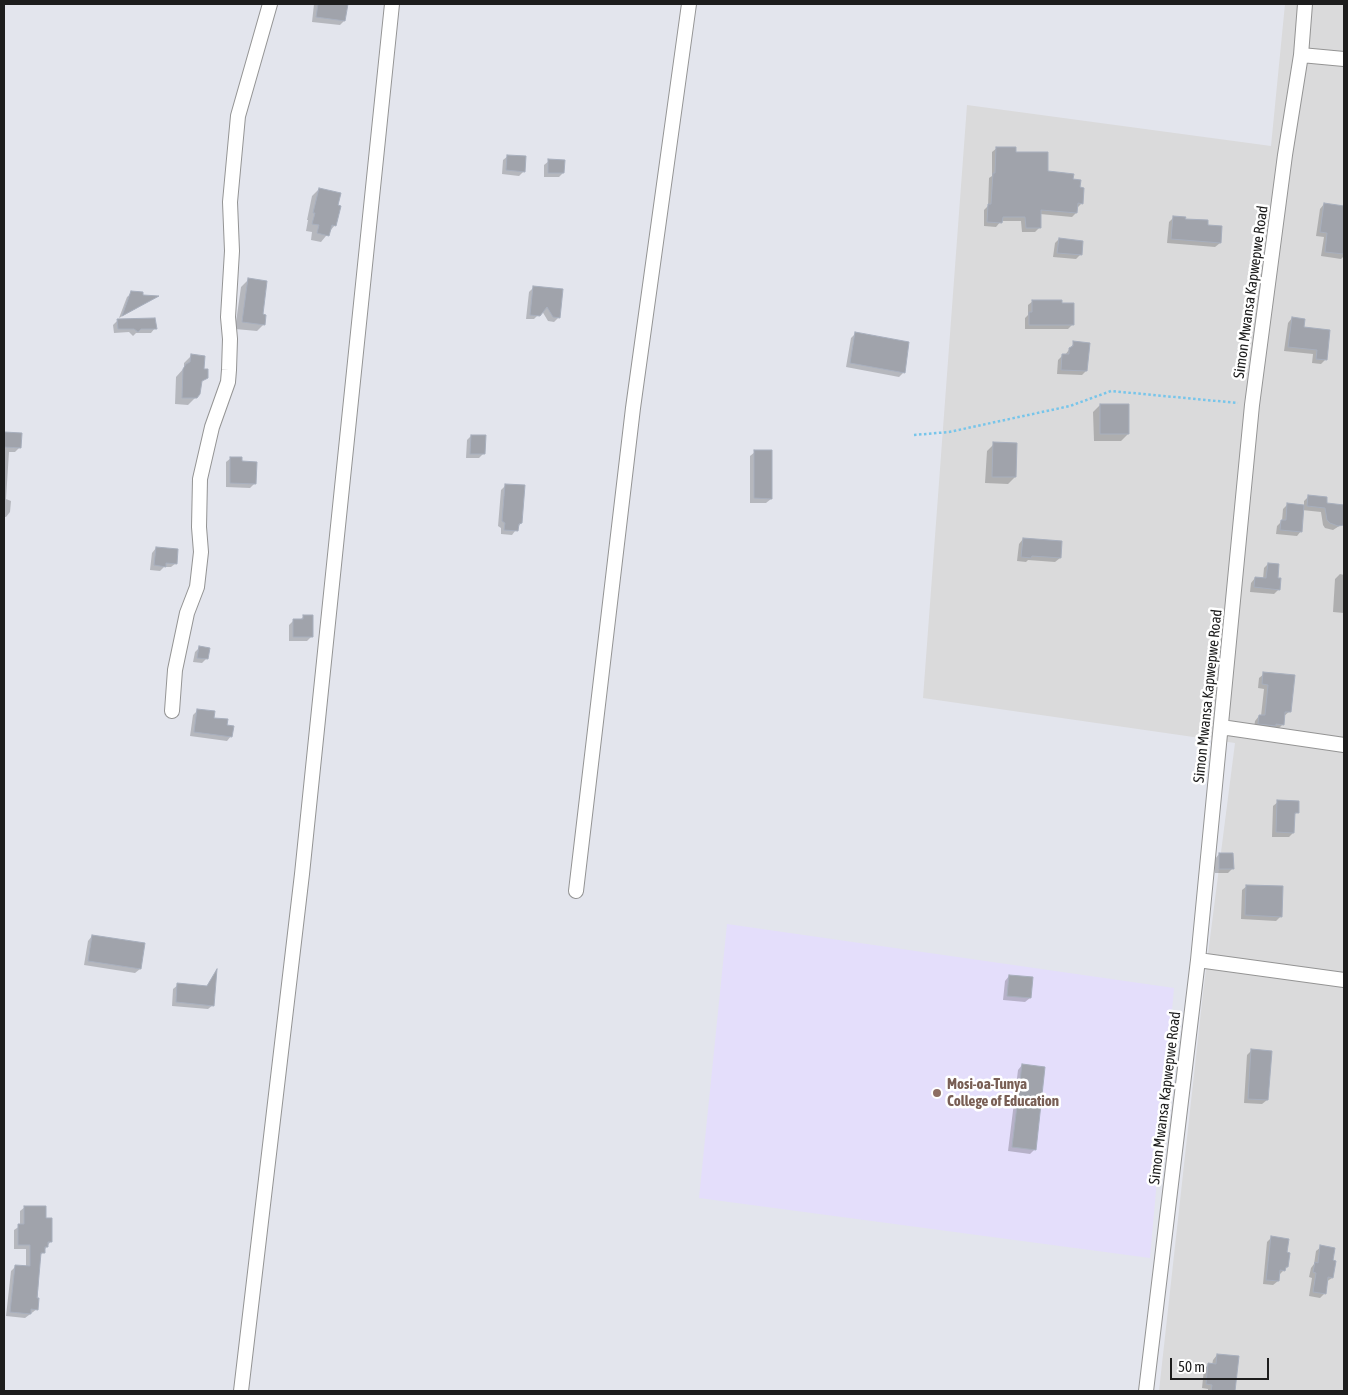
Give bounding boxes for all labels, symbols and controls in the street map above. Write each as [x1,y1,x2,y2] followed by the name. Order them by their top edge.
[1230,204,1272,380] street label: Simon Mwansa Kapwepwe Road
[1190,608,1226,784] street label: Simon Mwansa Kapwepwe Road
[1145,1010,1185,1186] street label: Simon Mwansa Kapwepwe Road
[947,1075,1059,1110] place label: Mosi-oa-Tunya College of Education
[931,1087,943,1099] marker: Mosi-oa-Tunya College of Education
[1173,1348,1272,1380] scale bar
[1178,1358,1205,1375] text: 50 m

